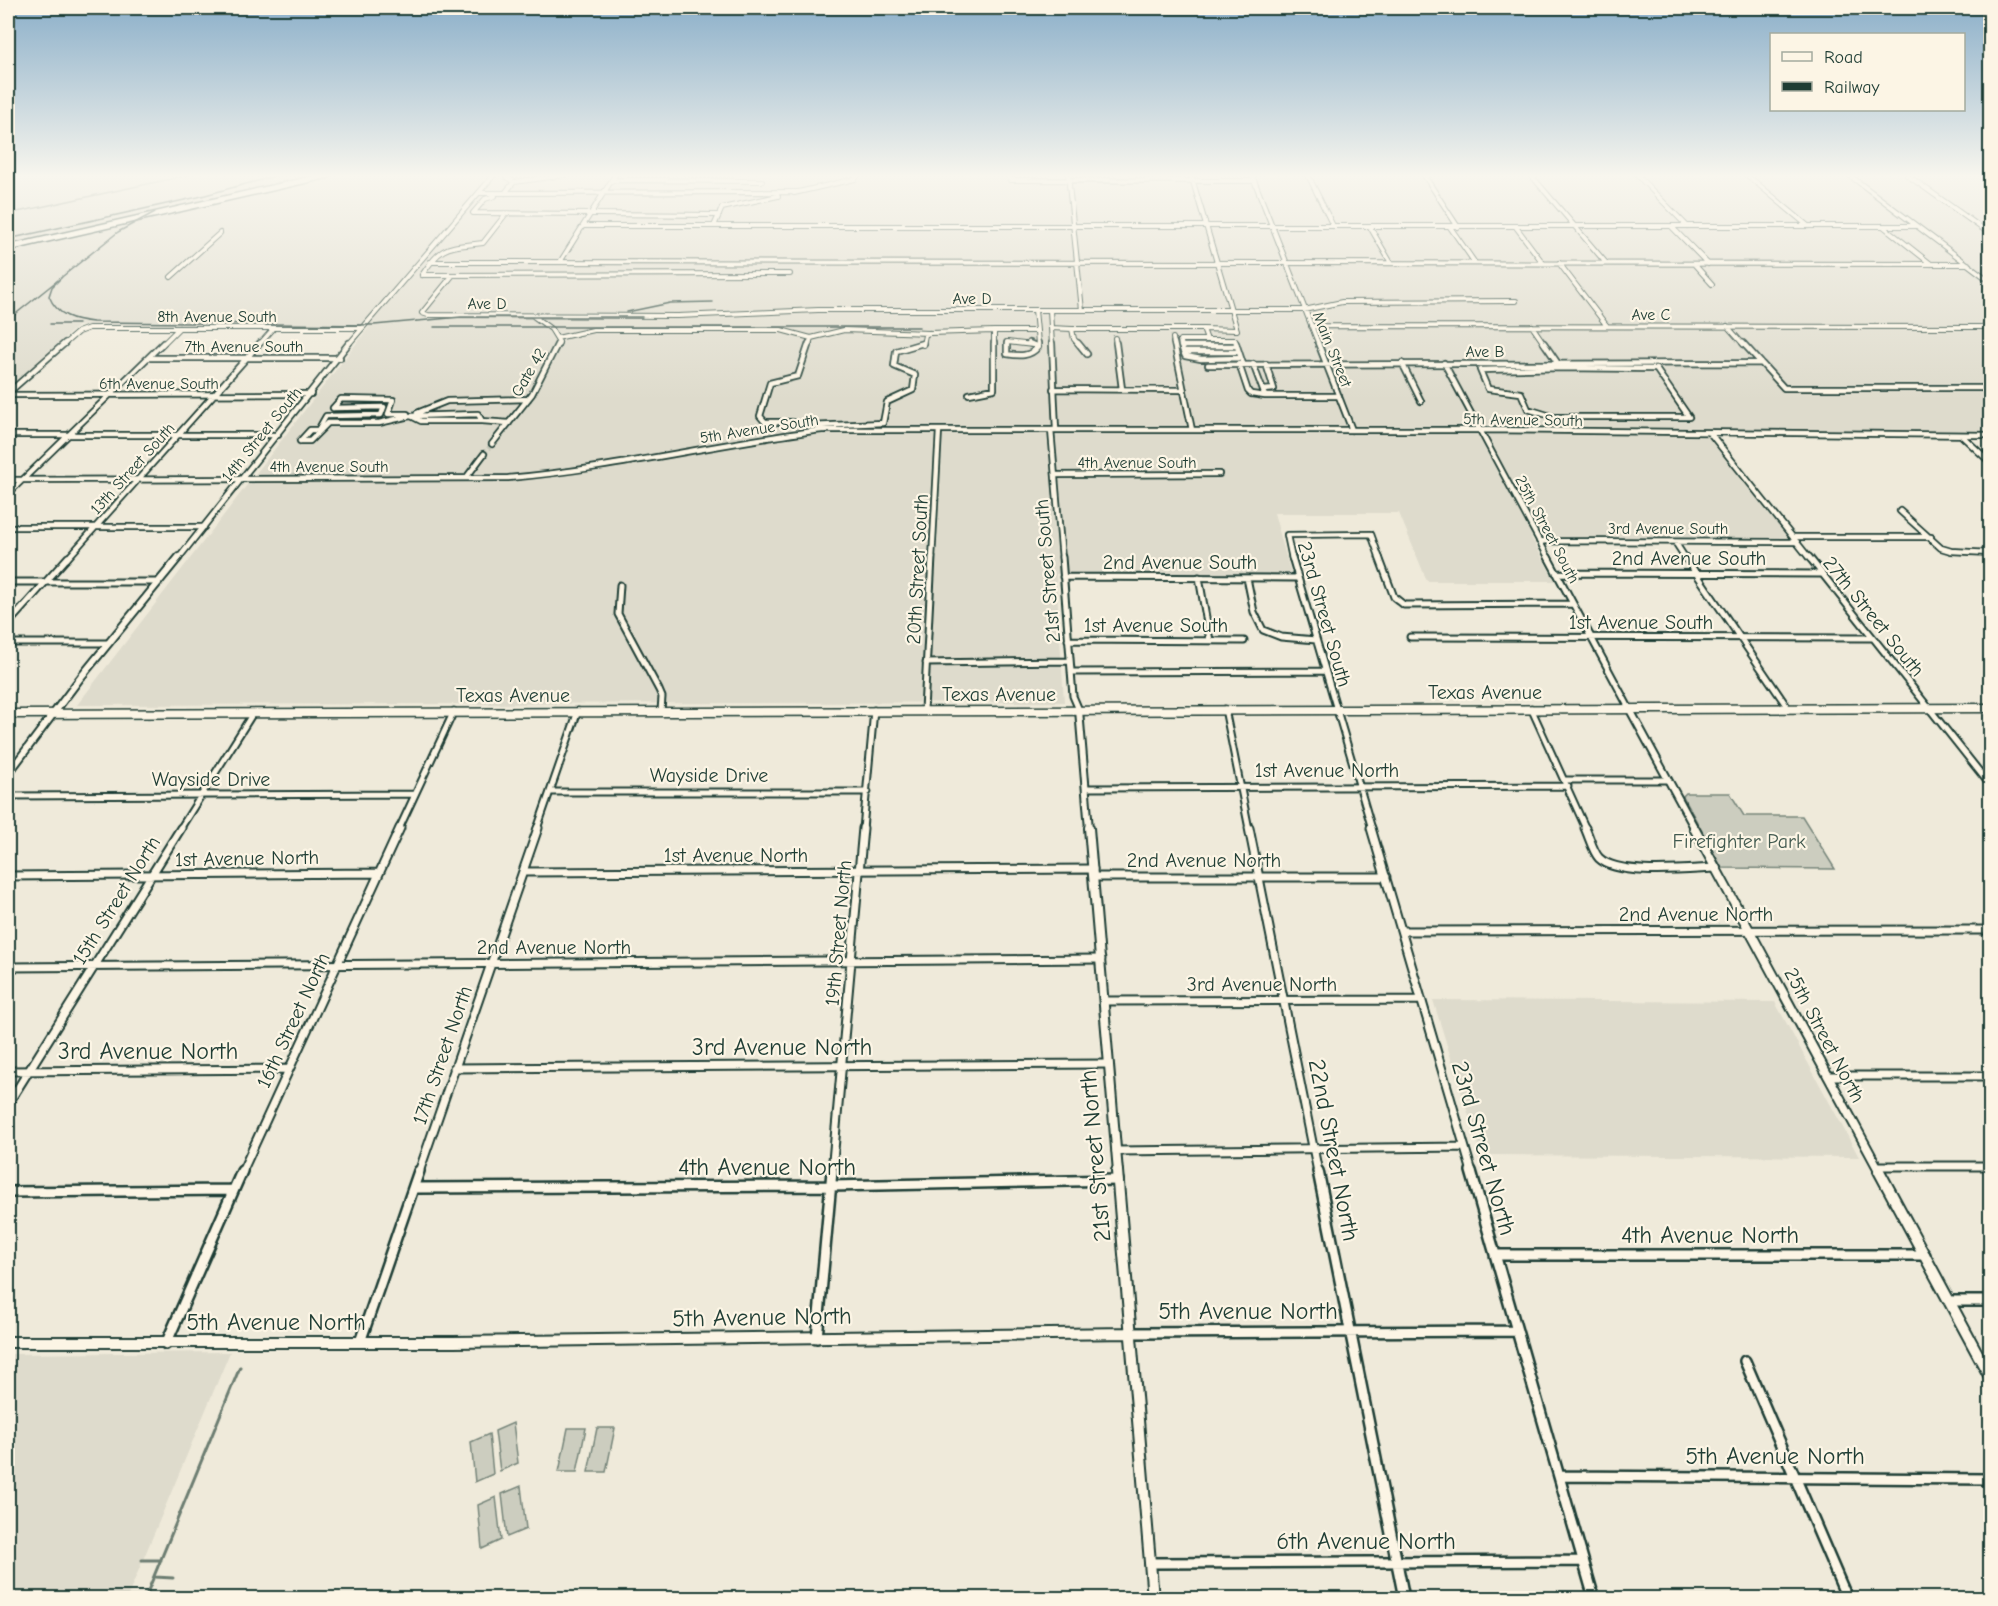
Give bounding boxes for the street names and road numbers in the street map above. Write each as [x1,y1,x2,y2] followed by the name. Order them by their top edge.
[952,290,992,308] street label: Ave D
[467,295,507,313] street label: Ave D
[1632,306,1671,324] street label: Ave C
[157,308,277,326] street label: 8th Avenue South
[1309,309,1355,390] street label: Main Street
[185,338,303,356] street label: 7th Avenue South
[1466,343,1505,361] street label: Ave B
[508,345,550,400] street label: Gate 42
[99,375,219,393] street label: 6th Avenue South
[218,384,305,486] street label: 14th Street South
[1463,410,1583,430] street label: 5th Avenue South
[699,411,820,447] street label: 5th Avenue South
[87,419,179,518] street label: 13th Street South
[1078,454,1196,472] street label: 4th Avenue South
[270,458,388,476] street label: 4th Avenue South
[1511,472,1583,586] street label: 25th Street South
[902,493,933,645] street label: 20th Street South
[1030,498,1065,644] street label: 21st Street South
[1608,520,1728,538] street label: 3rd Avenue South
[1293,539,1356,690] street label: 23rd Street South
[1612,547,1766,570] street label: 2nd Avenue South
[1103,551,1257,574] street label: 2nd Avenue South
[1818,552,1929,681] street label: 27th Street South
[1569,611,1713,634] street label: 1st Avenue South
[1084,614,1228,637] street label: 1st Avenue South
[1428,681,1542,704] street label: Texas Avenue
[942,683,1056,706] street label: Texas Avenue
[456,684,570,707] street label: Texas Avenue
[1255,759,1399,782] street label: 1st Avenue North
[650,764,768,787] street label: Wayside Drive
[152,768,270,791] street label: Wayside Drive
[68,832,165,969] street label: 15th Street North
[664,844,808,867] street label: 1st Avenue North
[175,846,319,871] street label: 1st Avenue North
[1127,849,1281,872] street label: 2nd Avenue North
[821,859,856,1007] street label: 19th Street North
[1619,903,1773,926] street label: 2nd Avenue North
[477,936,631,959] street label: 2nd Avenue North
[252,949,335,1092] street label: 16th Street North
[1779,964,1870,1107] street label: 25th Street North
[1187,973,1337,996] street label: 3rd Avenue North
[408,983,477,1128] street label: 17th Street North
[692,1033,872,1061] street label: 3rd Avenue North
[58,1037,238,1065] street label: 3rd Avenue North
[1303,1057,1365,1243] street label: 22nd Street North
[1446,1058,1522,1238] street label: 23rd Street North
[1074,1069,1116,1243] street label: 21st Street North
[678,1153,856,1181] street label: 4th Avenue North
[1621,1221,1799,1249] street label: 4th Avenue North
[1158,1297,1338,1325] street label: 5th Avenue North
[672,1301,852,1333] street label: 5th Avenue North
[186,1308,366,1336] street label: 5th Avenue North
[1685,1442,1865,1470] street label: 5th Avenue North
[1276,1527,1456,1555] street label: 6th Avenue North

